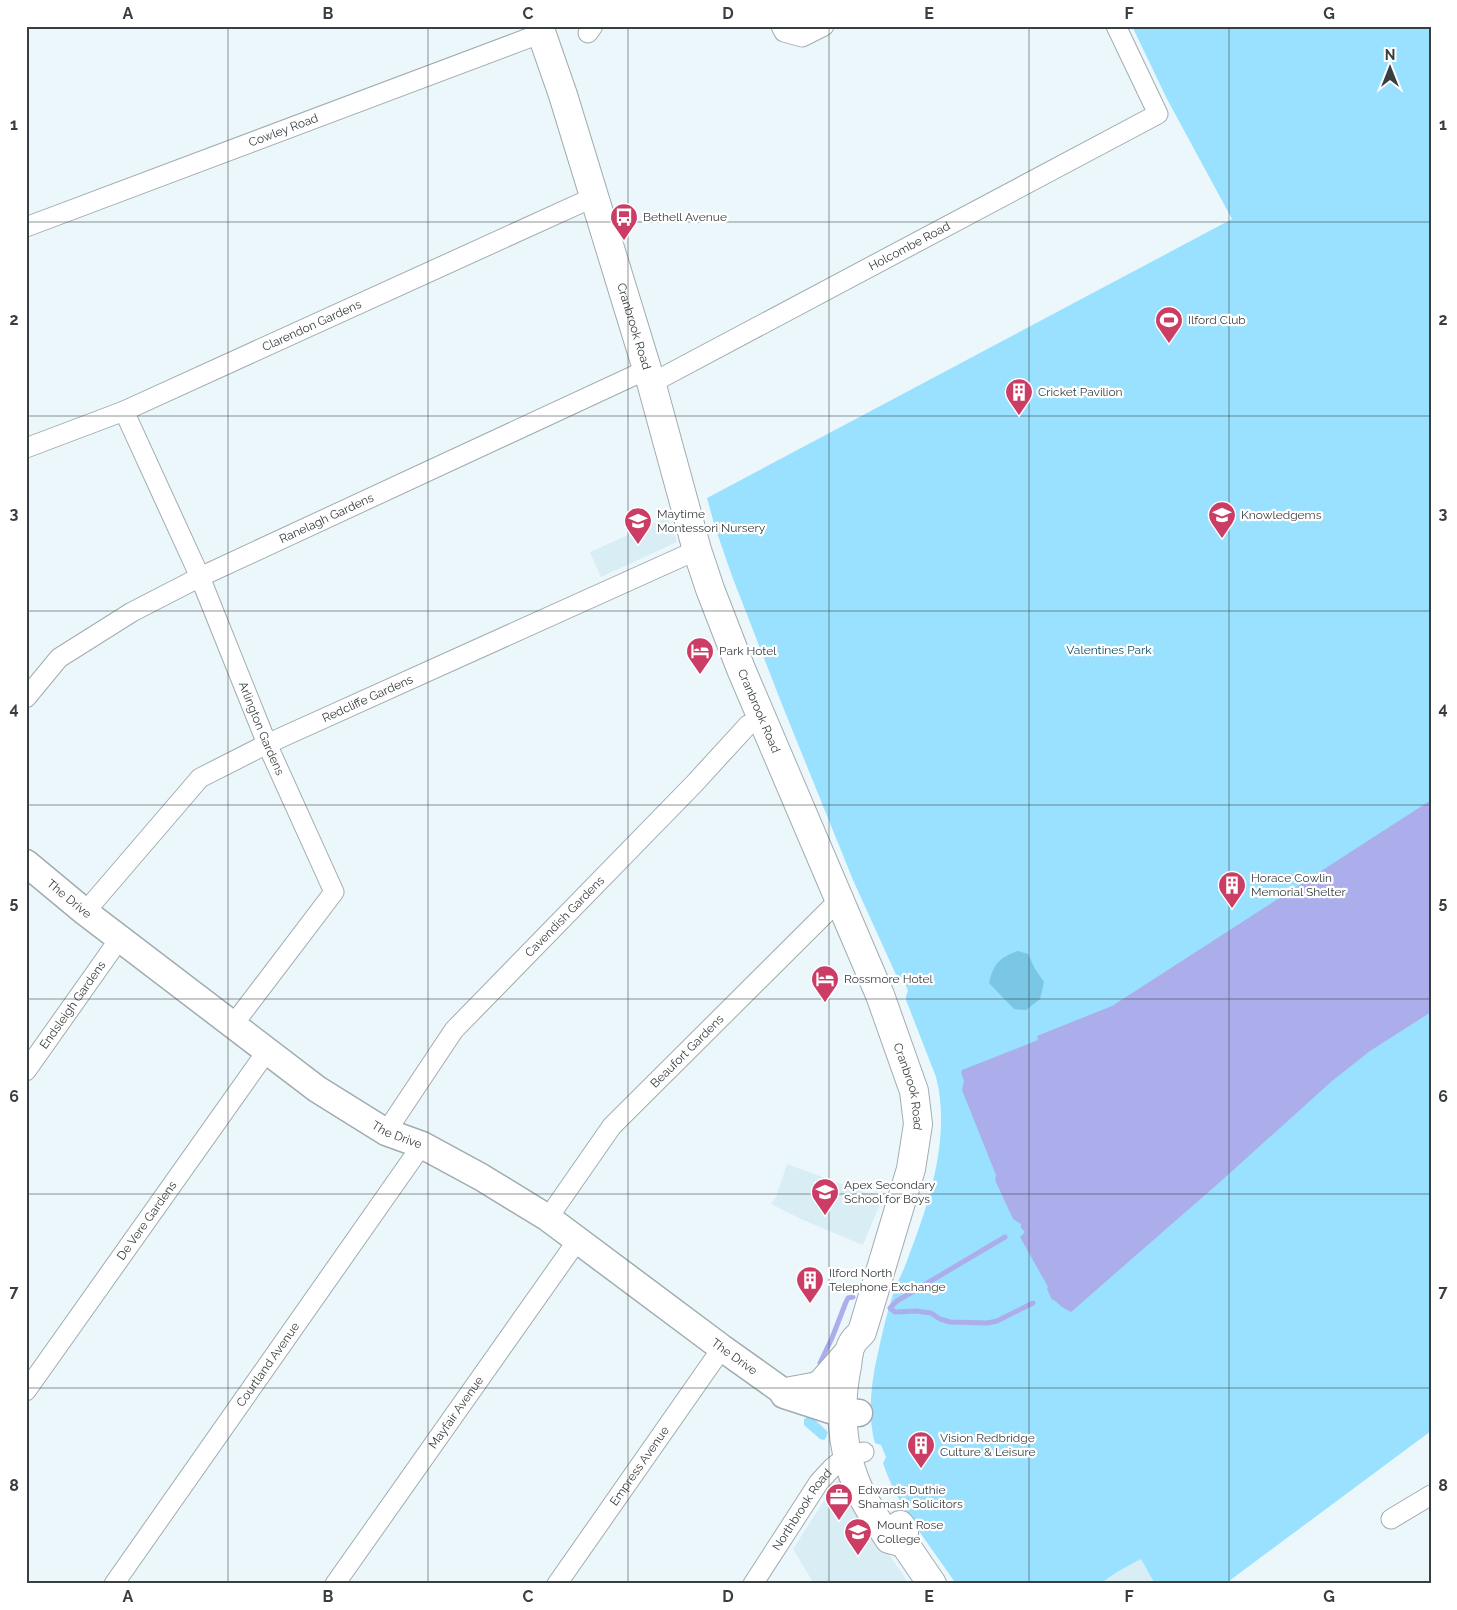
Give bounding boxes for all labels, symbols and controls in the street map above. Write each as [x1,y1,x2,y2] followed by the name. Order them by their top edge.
[123,4,134,23] text: A
[323,4,334,23] text: B
[523,4,534,23] text: C
[722,4,734,23] text: D
[924,4,934,23] text: E
[1124,4,1134,23] text: F
[1323,4,1335,23] text: G
[1364,42,1414,92] north arrow
[1385,47,1395,63] text: N
[247,111,320,150] street label: Cowley Road
[10,115,18,134] text: 1
[1439,115,1447,134] text: 1
[609,202,639,241] bus stop icon: Bethell Avenue
[643,210,727,224] place label: Bethell Avenue
[866,219,952,273] street label: Holcombe Road
[614,281,654,371] street label: Cranbrook Road
[260,297,364,354] street label: Clarendon Gardens
[1154,305,1184,344] sports icon: Ilford Club
[9,310,19,329] text: 2
[1438,310,1448,329] text: 2
[1188,313,1246,327] place label: Ilford Club
[1004,377,1034,416] building icon: Cricket Pavilion
[1038,385,1123,399] place label: Cricket Pavilion
[277,490,376,546] street label: Ranelagh Gardens
[1207,500,1237,539] school or university icon: Knowledgems
[10,504,19,523] text: 3
[1439,504,1448,523] text: 3
[623,506,653,545] school or university icon: Maytime Montessori Nursery
[657,507,766,535] place label: Maytime Montessori Nursery
[1241,508,1322,522] place label: Knowledgems
[685,636,715,675] hotel icon: Park Hotel
[1066,643,1152,657] park label: Valentines Park
[719,644,777,658] place label: Park Hotel
[735,667,783,755] street label: Cranbrook Road
[320,672,415,725] street label: Redcliffe Gardens
[236,680,287,778] street label: Arlington Gardens
[9,699,19,718] text: 4
[1438,699,1448,718] text: 4
[1217,870,1247,909] building icon: Horace Cowlin Memorial Shelter
[1251,871,1347,899] place label: Horace Cowlin Memorial Shelter
[522,873,607,960] street label: Cavendish Gardens
[44,876,94,921] street label: The Drive
[10,893,19,912] text: 5
[1439,893,1448,912] text: 5
[37,958,109,1052] street label: Endsleigh Gardens
[810,964,840,1003] hotel icon: Rossmore Hotel
[844,972,933,986] place label: Rossmore Hotel
[648,1012,727,1091] street label: Beaufort Gardens
[891,1041,925,1131] street label: Cranbrook Road
[9,1087,19,1106] text: 6
[1438,1087,1448,1106] text: 6
[369,1118,424,1151] street label: The Drive
[810,1177,840,1216] school or university icon: Apex Secondary School for Boys
[114,1178,180,1263] street label: De Vere Gardens
[844,1178,936,1206] place label: Apex Secondary School for Boys
[795,1265,825,1304] building icon: Ilford North Telephone Exchange
[829,1266,946,1294] place label: Ilford North Telephone Exchange
[10,1282,19,1301] text: 7
[1439,1282,1448,1301] text: 7
[234,1320,302,1410] street label: Courtland Avenue
[709,1336,760,1378] street label: The Drive
[426,1374,486,1451] street label: Mayfair Avenue
[607,1424,672,1508] street label: Empress Avenue
[906,1430,936,1469] building icon: Vision Redbridge Culture & Leisure
[940,1431,1035,1459] place label: Vision Redbridge Culture & Leisure
[770,1466,835,1553] street label: Northbrook Road
[9,1476,19,1495] text: 8
[1438,1476,1448,1495] text: 8
[824,1482,854,1521] office icon: Edwards Duthie Shamash Solicitors
[858,1483,963,1511] place label: Edwards Duthie Shamash Solicitors
[843,1517,873,1556] school or university icon: Mount Rose College
[877,1518,943,1546] place label: Mount Rose College
[123,1587,134,1606] text: A
[323,1587,334,1606] text: B
[523,1587,534,1606] text: C
[722,1587,734,1606] text: D
[924,1587,934,1606] text: E
[1124,1587,1134,1606] text: F
[1323,1587,1335,1606] text: G

